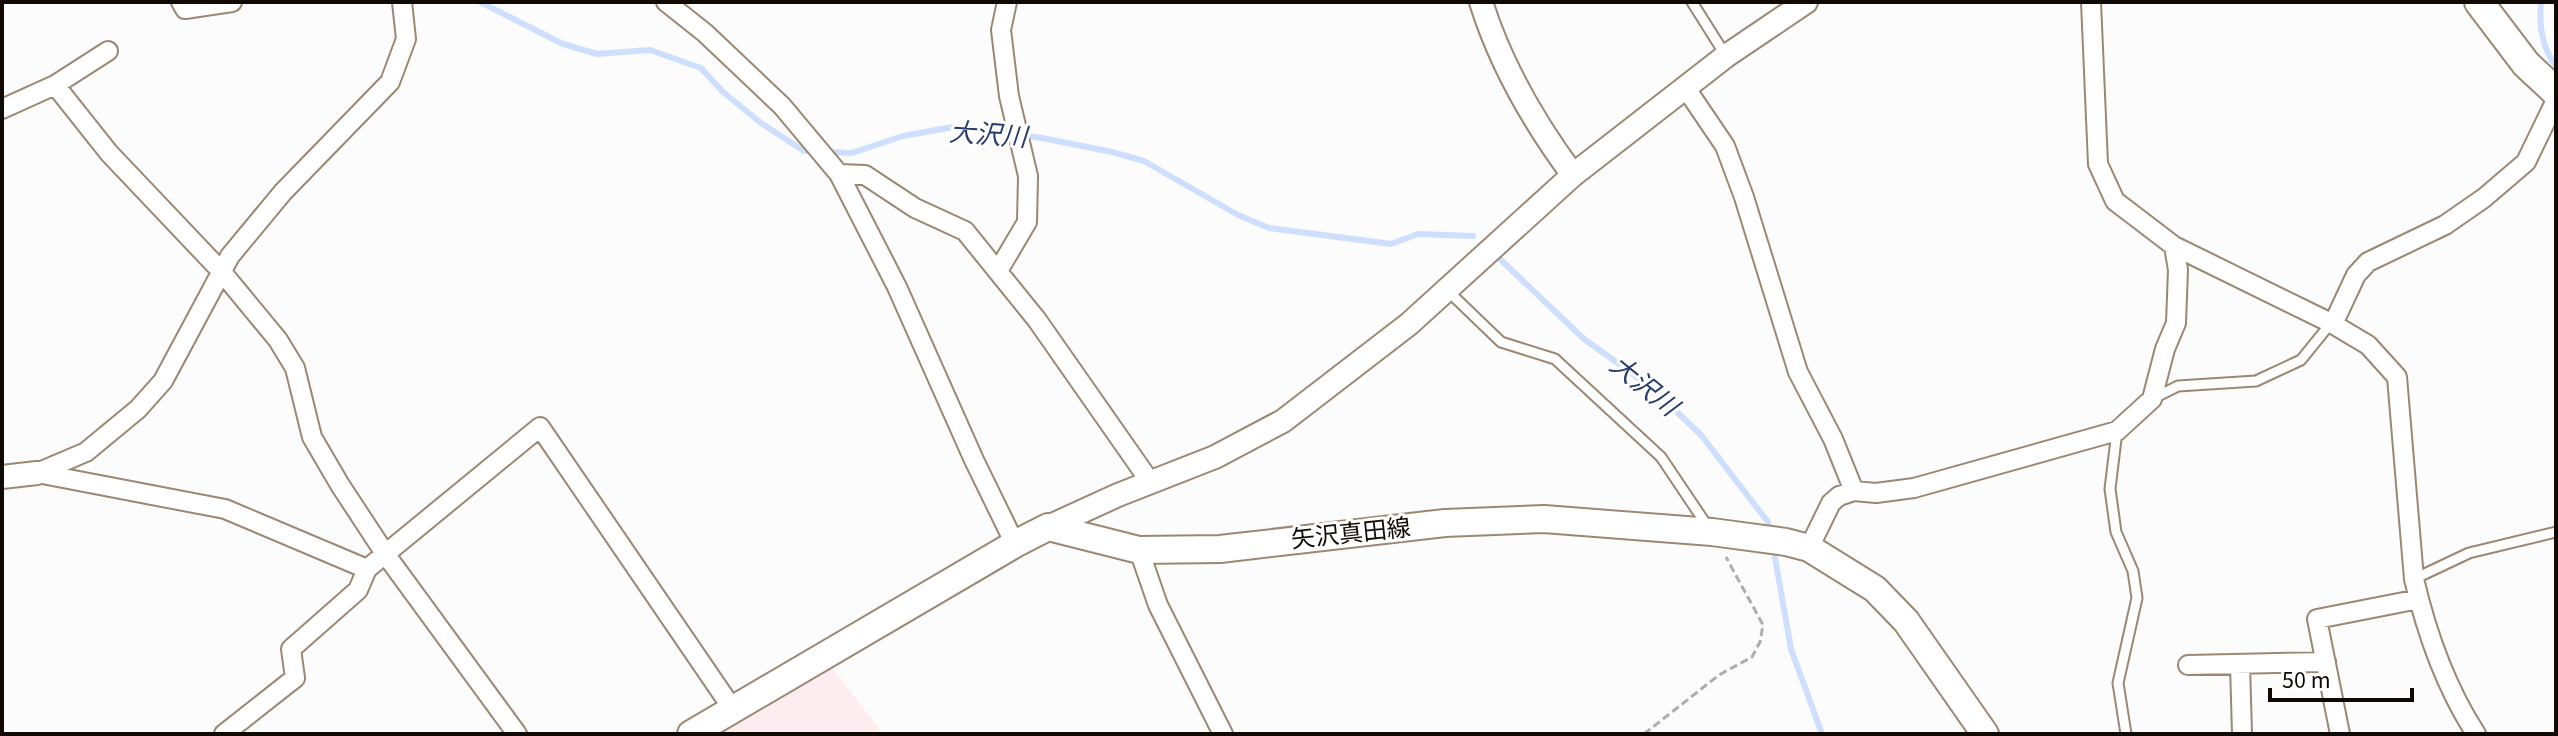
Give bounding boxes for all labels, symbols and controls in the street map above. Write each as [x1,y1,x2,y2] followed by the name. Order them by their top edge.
[948,114,1031,156] water label: 大沢川
[1602,347,1688,427] water label: 大沢川
[1289,510,1413,558] street label: 矢沢真田線
[2270,652,2412,702] scale bar
[2282,663,2331,698] text: 50 m

